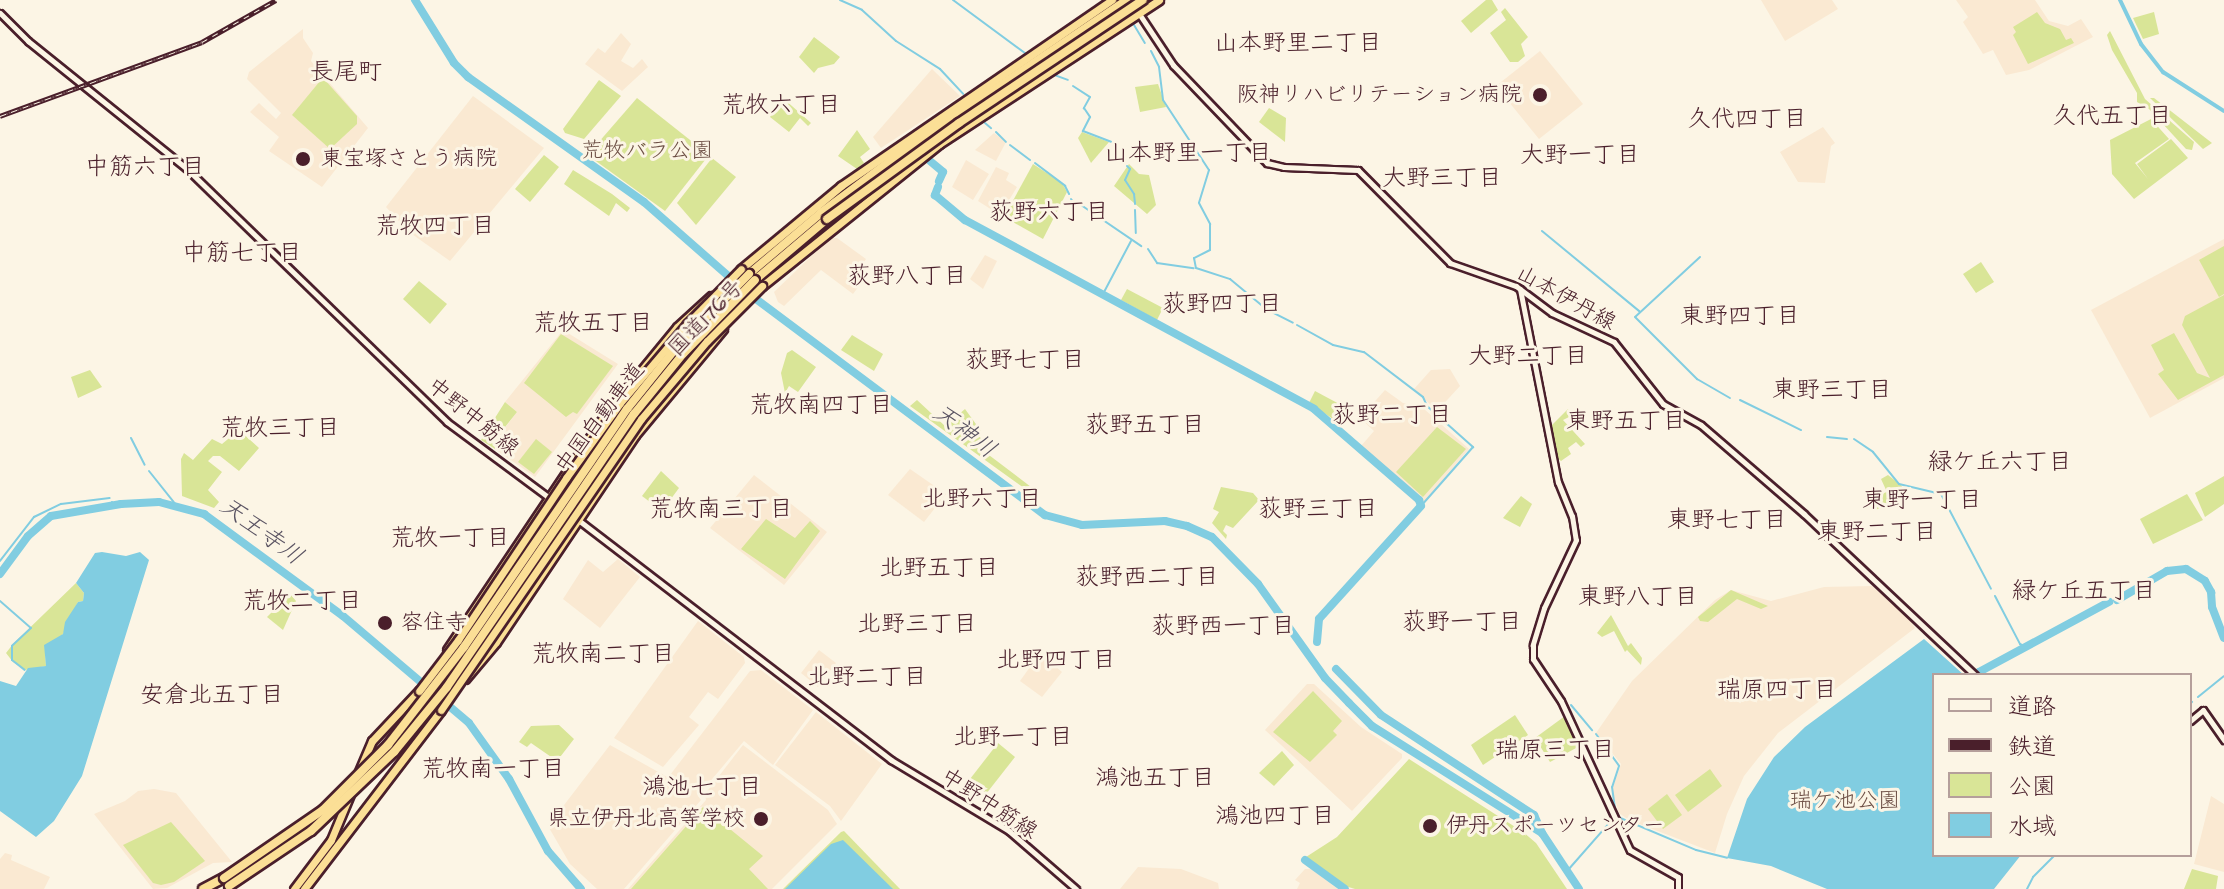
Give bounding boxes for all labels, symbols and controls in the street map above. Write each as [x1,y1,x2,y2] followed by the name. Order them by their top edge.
[1214,30,1382,58] district label: 山本野里二丁目
[310,59,382,87] district label: 長尾町
[1236,82,1522,108] place label: 阪神リハビリテーション病院
[1529,84,1551,106] marker: 阪神リハビリテーション病院
[721,92,841,120] district label: 荒牧六丁目
[2052,103,2172,131] district label: 久代五丁目
[1687,106,1807,134] district label: 久代四丁目
[581,138,713,164] park label: 荒牧バラ公園
[1104,140,1272,168] district label: 山本野里一丁目
[1520,142,1640,170] district label: 大野一丁目
[321,146,497,172] place label: 東宝塚さとう病院
[292,148,314,170] marker: 東宝塚さとう病院
[85,154,205,182] district label: 中筋六丁目
[1382,165,1502,193] district label: 大野三丁目
[989,199,1109,227] district label: 荻野六丁目
[375,213,495,241] district label: 荒牧四丁目
[182,240,302,268] district label: 中筋七丁目
[1511,260,1621,336] street label: 山本伊丹線
[847,263,967,291] district label: 荻野八丁目
[663,274,749,362] street label: 国道176号
[1162,291,1282,319] district label: 荻野四丁目
[1680,303,1800,331] district label: 東野四丁目
[533,310,653,338] district label: 荒牧五丁目
[1468,343,1588,371] district label: 大野二丁目
[965,347,1085,375] district label: 荻野七丁目
[550,357,650,479] street label: 中国自動車道
[422,372,524,462] street label: 中野中筋線
[1772,377,1892,405] district label: 東野三丁目
[749,392,893,420] district label: 荒牧南四丁目
[927,399,1001,465] water label: 天神川
[1332,402,1452,430] district label: 荻野二丁目
[1566,408,1686,436] district label: 東野五丁目
[1085,412,1205,440] district label: 荻野五丁目
[220,415,340,443] district label: 荒牧三丁目
[1928,449,2072,477] district label: 緑ケ丘六丁目
[922,486,1042,514] district label: 北野六丁目
[1862,487,1982,515] district label: 東野一丁目
[214,492,308,572] water label: 天王寺川
[649,496,793,524] district label: 荒牧南三丁目
[1258,496,1378,524] district label: 荻野三丁目
[1667,507,1787,535] district label: 東野七丁目
[1817,519,1937,547] district label: 東野二丁目
[390,525,510,553] district label: 荒牧一丁目
[879,555,999,583] district label: 北野五丁目
[1075,564,1219,592] district label: 荻野西二丁目
[2012,578,2156,606] district label: 緑ケ丘五丁目
[1578,584,1698,612] district label: 東野八丁目
[242,588,362,616] district label: 荒牧二丁目
[1402,609,1522,637] district label: 荻野一丁目
[401,610,467,636] place label: 容住寺
[857,611,977,639] district label: 北野三丁目
[1151,613,1295,641] district label: 荻野西一丁目
[376,614,394,632] marker: 容住寺
[531,641,675,669] district label: 荒牧南二丁目
[996,647,1116,675] district label: 北野四丁目
[807,664,927,692] district label: 北野二丁目
[1932,673,2192,857] legend
[1717,677,1837,705] district label: 瑞原四丁目
[140,682,284,710] district label: 安倉北五丁目
[2008,690,2056,724] text: 道路
[953,724,1073,752] district label: 北野一丁目
[2008,730,2056,764] text: 鉄道
[1495,737,1615,765] district label: 瑞原三丁目
[421,756,565,784] district label: 荒牧南一丁目
[936,763,1042,845] street label: 中野中筋線
[1095,765,1215,793] district label: 鴻池五丁目
[2008,770,2056,804] text: 公園
[642,774,762,802] district label: 鴻池七丁目
[1790,788,1900,814] park label: 瑞ケ池公園
[1215,803,1335,831] district label: 鴻池四丁目
[547,806,745,832] place label: 県立伊丹北高等学校
[752,810,770,828] marker: 県立伊丹北高等学校
[2008,810,2056,844] text: 水域
[1446,813,1666,839] place label: 伊丹スポーツセンター
[1421,817,1439,835] marker: 伊丹スポーツセンター

